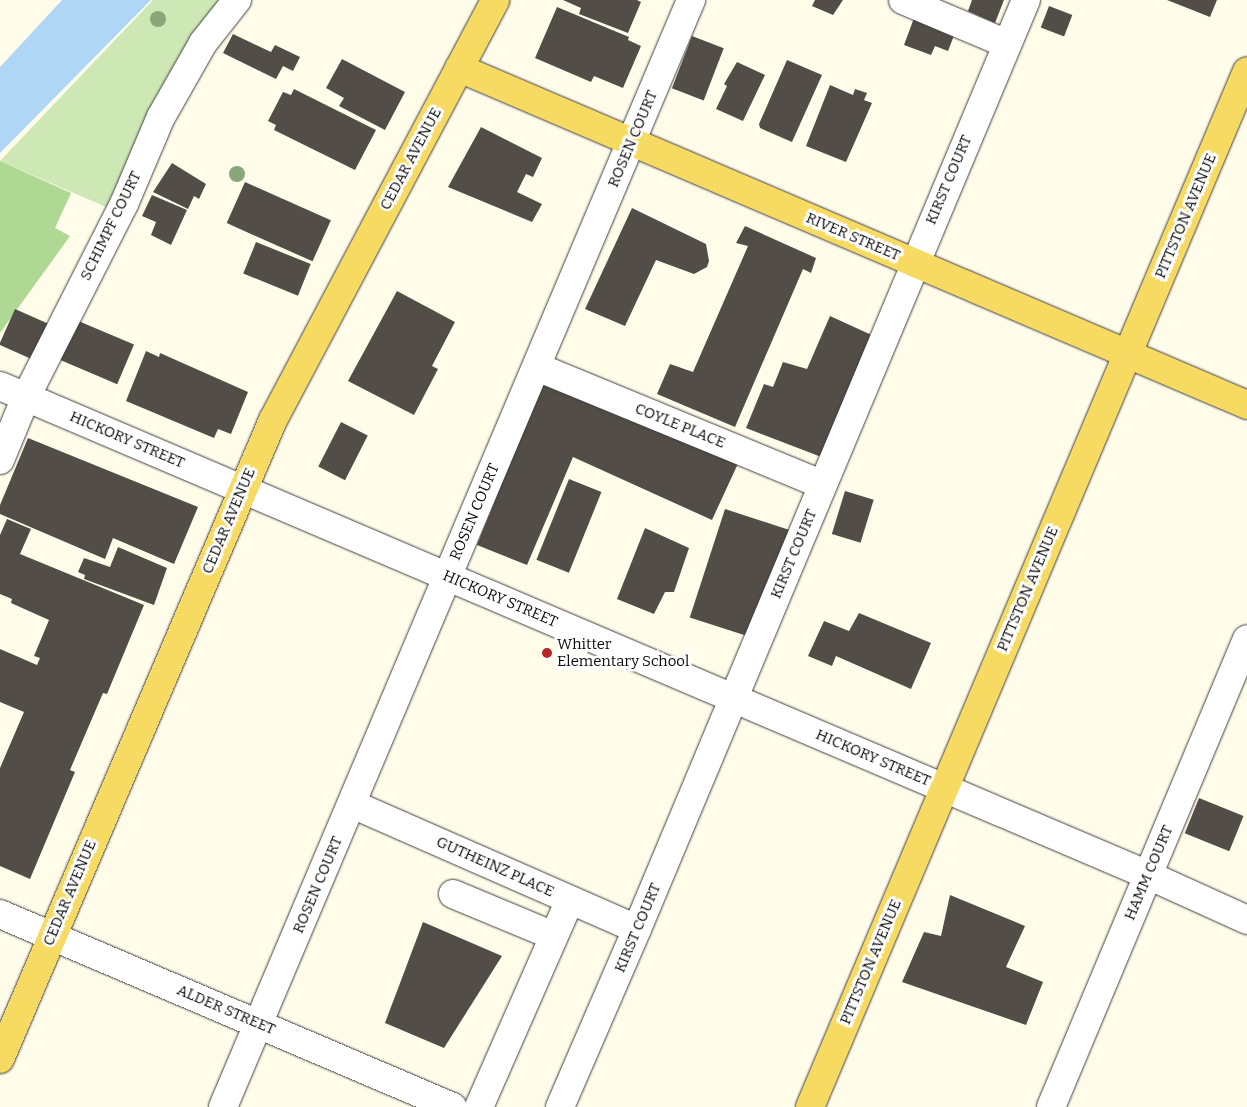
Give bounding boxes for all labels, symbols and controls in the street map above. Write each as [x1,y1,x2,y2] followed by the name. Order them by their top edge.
[605,88,661,190] street label: ROSEN COURT
[376,105,446,213] street label: CEDAR AVENUE
[922,133,976,227] street label: KIRST COURT
[1152,151,1220,281] street label: PITTSTON AVENUE
[77,169,145,283] street label: SCHIMPF COURT
[803,209,903,265] street label: RIVER STREET
[632,400,728,452] street label: COYLE PLACE
[67,408,187,472] street label: HICKORY STREET
[447,461,503,563] street label: ROSEN COURT
[199,465,259,577] street label: CEDAR AVENUE
[767,507,821,601] street label: KIRST COURT
[994,524,1062,654] street label: PITTSTON AVENUE
[440,567,560,631] street label: HICKORY STREET
[557,635,689,670] place label: Whitter Elementary School
[541,647,553,659] marker: Whitter Elementary School
[813,726,933,790] street label: HICKORY STREET
[1121,823,1177,923] street label: HAMM COURT
[433,833,557,901] street label: GUTHEINZ PLACE
[290,834,346,936] street label: ROSEN COURT
[40,837,100,949] street label: CEDAR AVENUE
[611,881,665,975] street label: KIRST COURT
[837,897,905,1027] street label: PITTSTON AVENUE
[174,981,278,1039] street label: ALDER STREET

